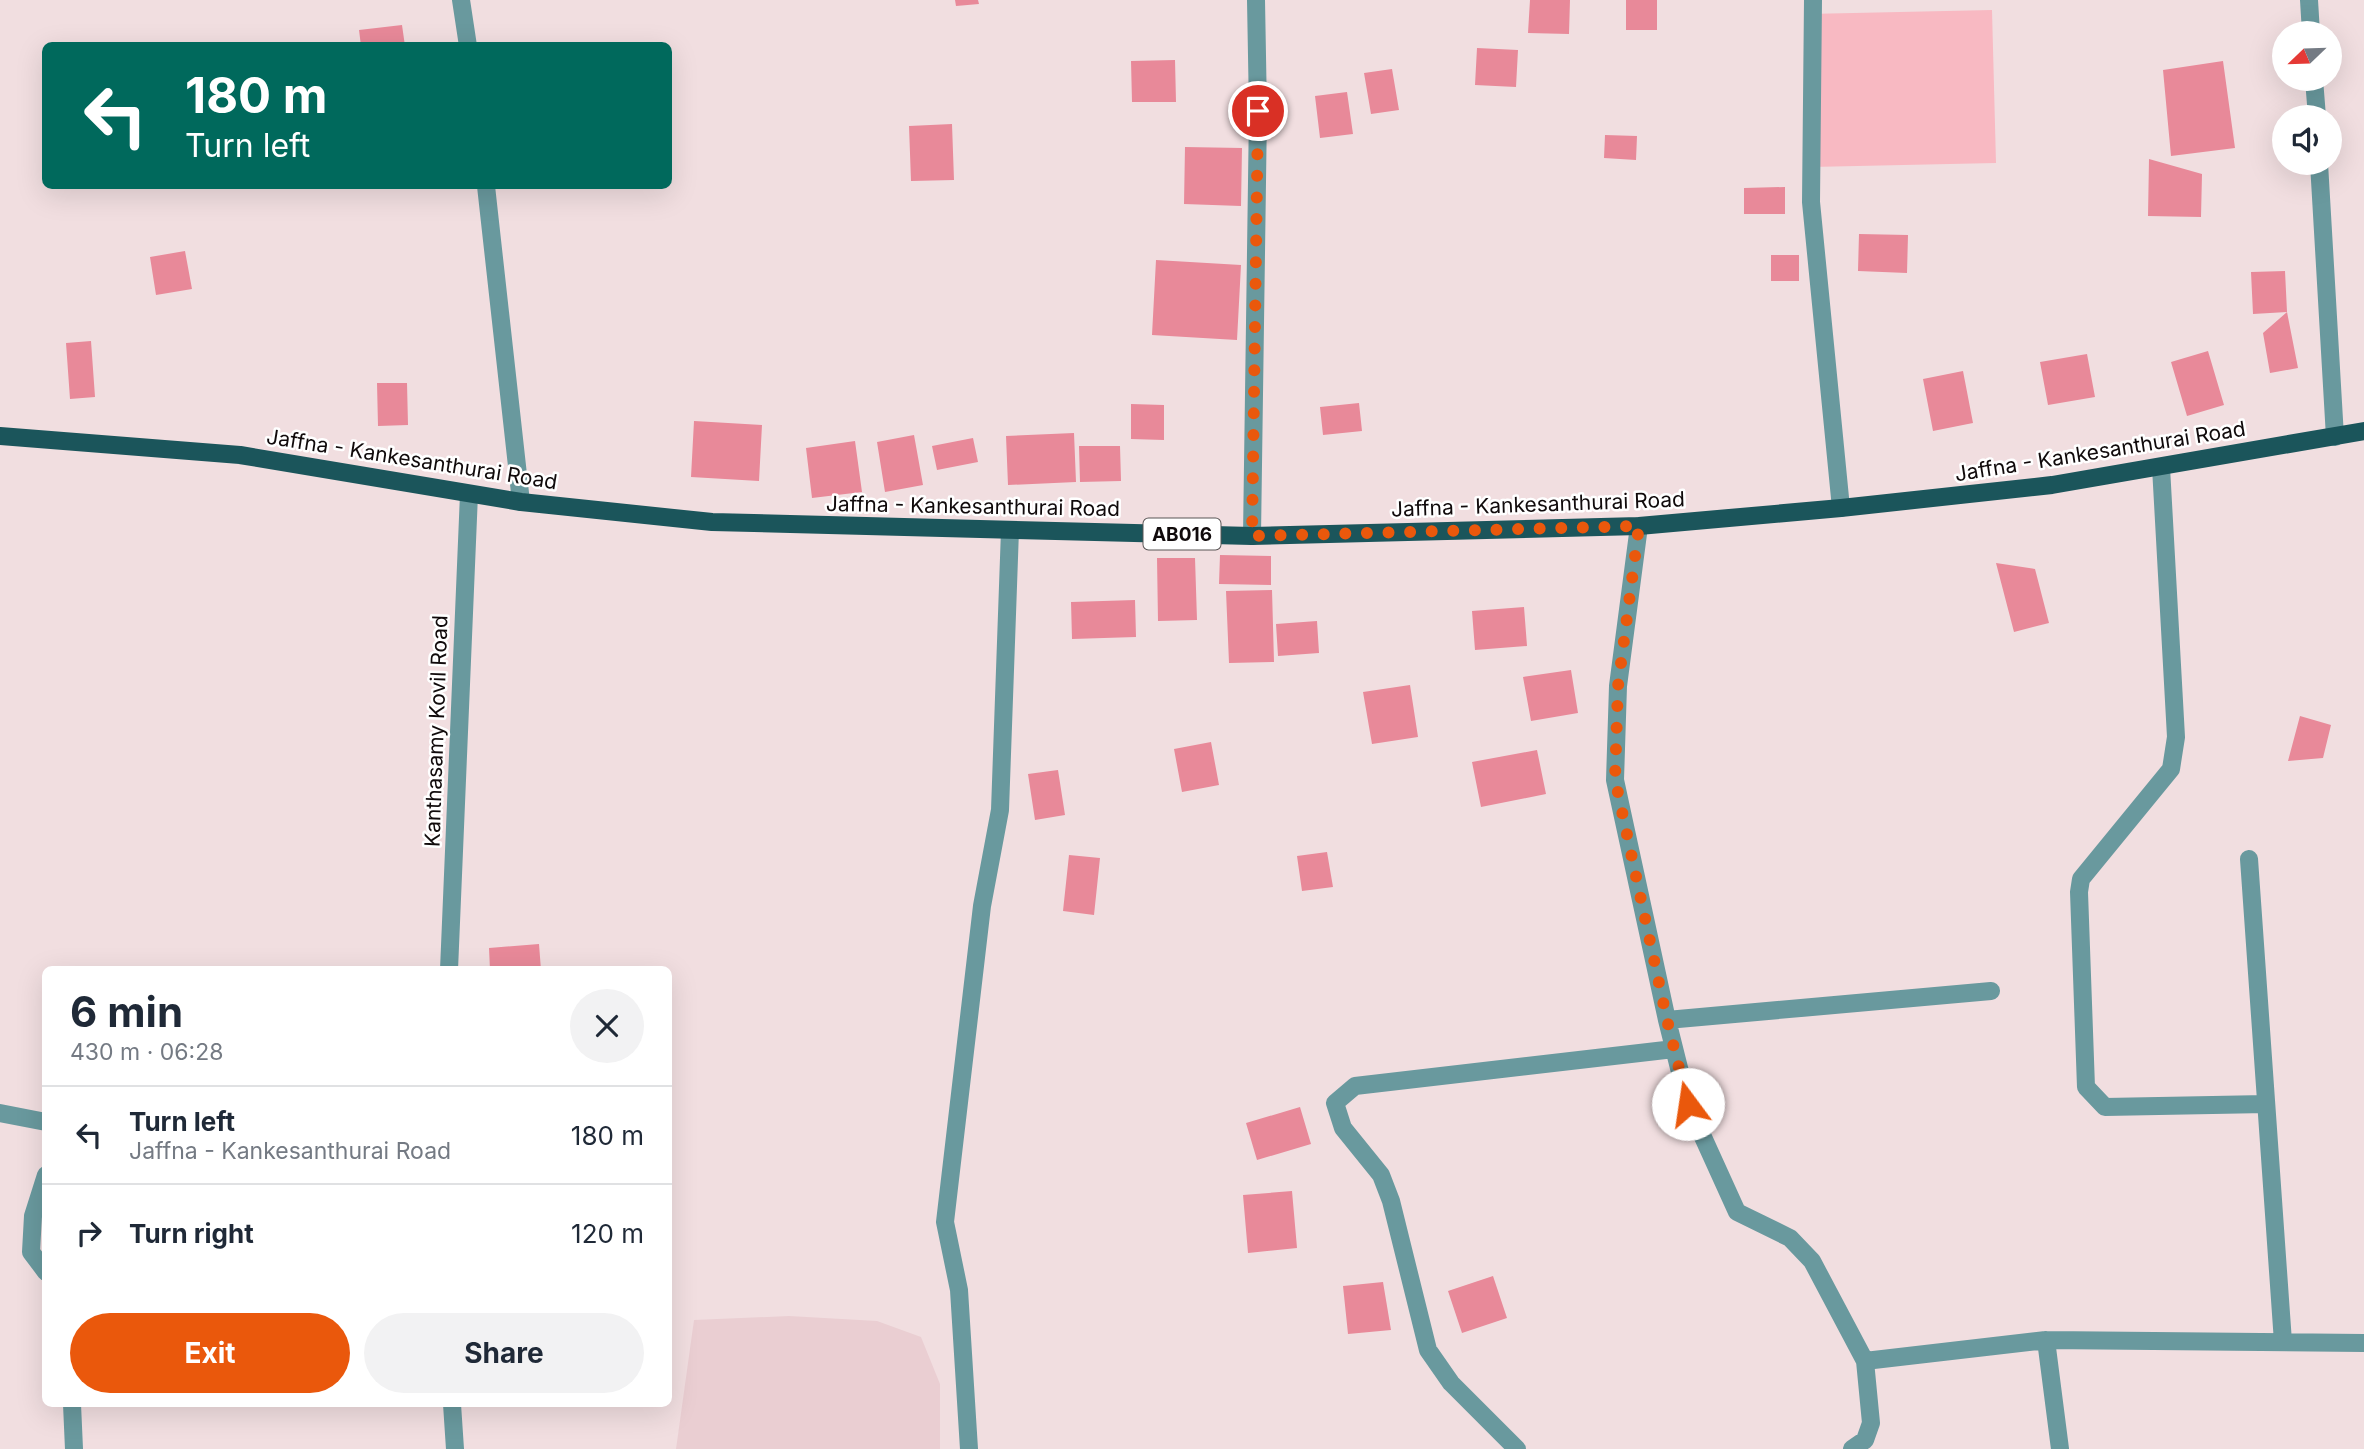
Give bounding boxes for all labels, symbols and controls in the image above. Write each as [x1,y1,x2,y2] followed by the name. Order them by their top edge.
[2272,21,2342,91] north arrow
[2272,21,2342,175] map controls
[185,66,327,125] text: 180 m
[70,70,161,161] icon: left
[1228,81,1288,141] pin
[1239,92,1277,130] icon: arrive
[2272,105,2342,175] button: sound
[185,126,310,165] text: Turn left
[1953,416,2247,486] street label: Jaffna - Kankesanthurai Road
[265,424,559,494] street label: Jaffna - Kankesanthurai Road
[1391,486,1685,522] street label: Jaffna - Kankesanthurai Road
[826,491,1120,521] street label: Jaffna - Kankesanthurai Road
[1144,519,1220,550] road number: AB016
[419,615,453,847] street label: Kanthasamy Kovil Road
[70,986,183,1037] text: 6 min
[570,989,644,1063] button: close
[70,1038,223,1066] text: 430 m · 06:28
[1651,1067,1725,1141] position arrow
[129,1106,235,1137] text: Turn left
[70,1116,108,1154] icon: left
[571,1120,644,1151] text: 180 m
[129,1137,451,1165] text: Jaffna - Kankesanthurai Road
[70,1214,108,1252] icon: right
[129,1218,254,1249] text: Turn right
[571,1218,644,1249] text: 120 m
[70,1313,350,1393] button: Exit
[364,1313,644,1393] button: Share

